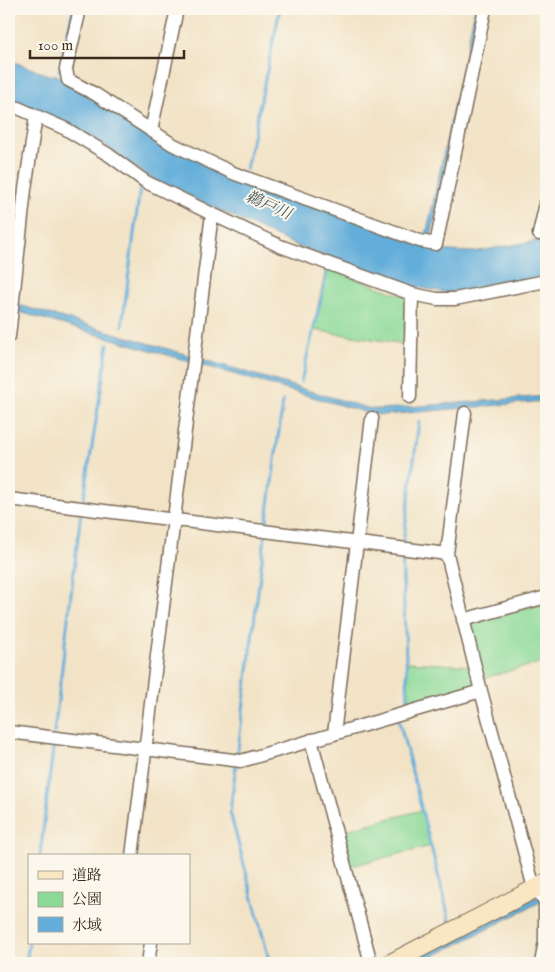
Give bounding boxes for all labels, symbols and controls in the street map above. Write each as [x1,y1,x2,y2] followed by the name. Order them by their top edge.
[30,28,184,60] scale bar
[38,36,74,55] text: 100 m
[242,187,296,226] water label: 鵜戸川
[28,854,190,944] legend
[72,866,102,885] text: 道路
[72,890,102,909] text: 公園
[72,916,102,935] text: 水域

